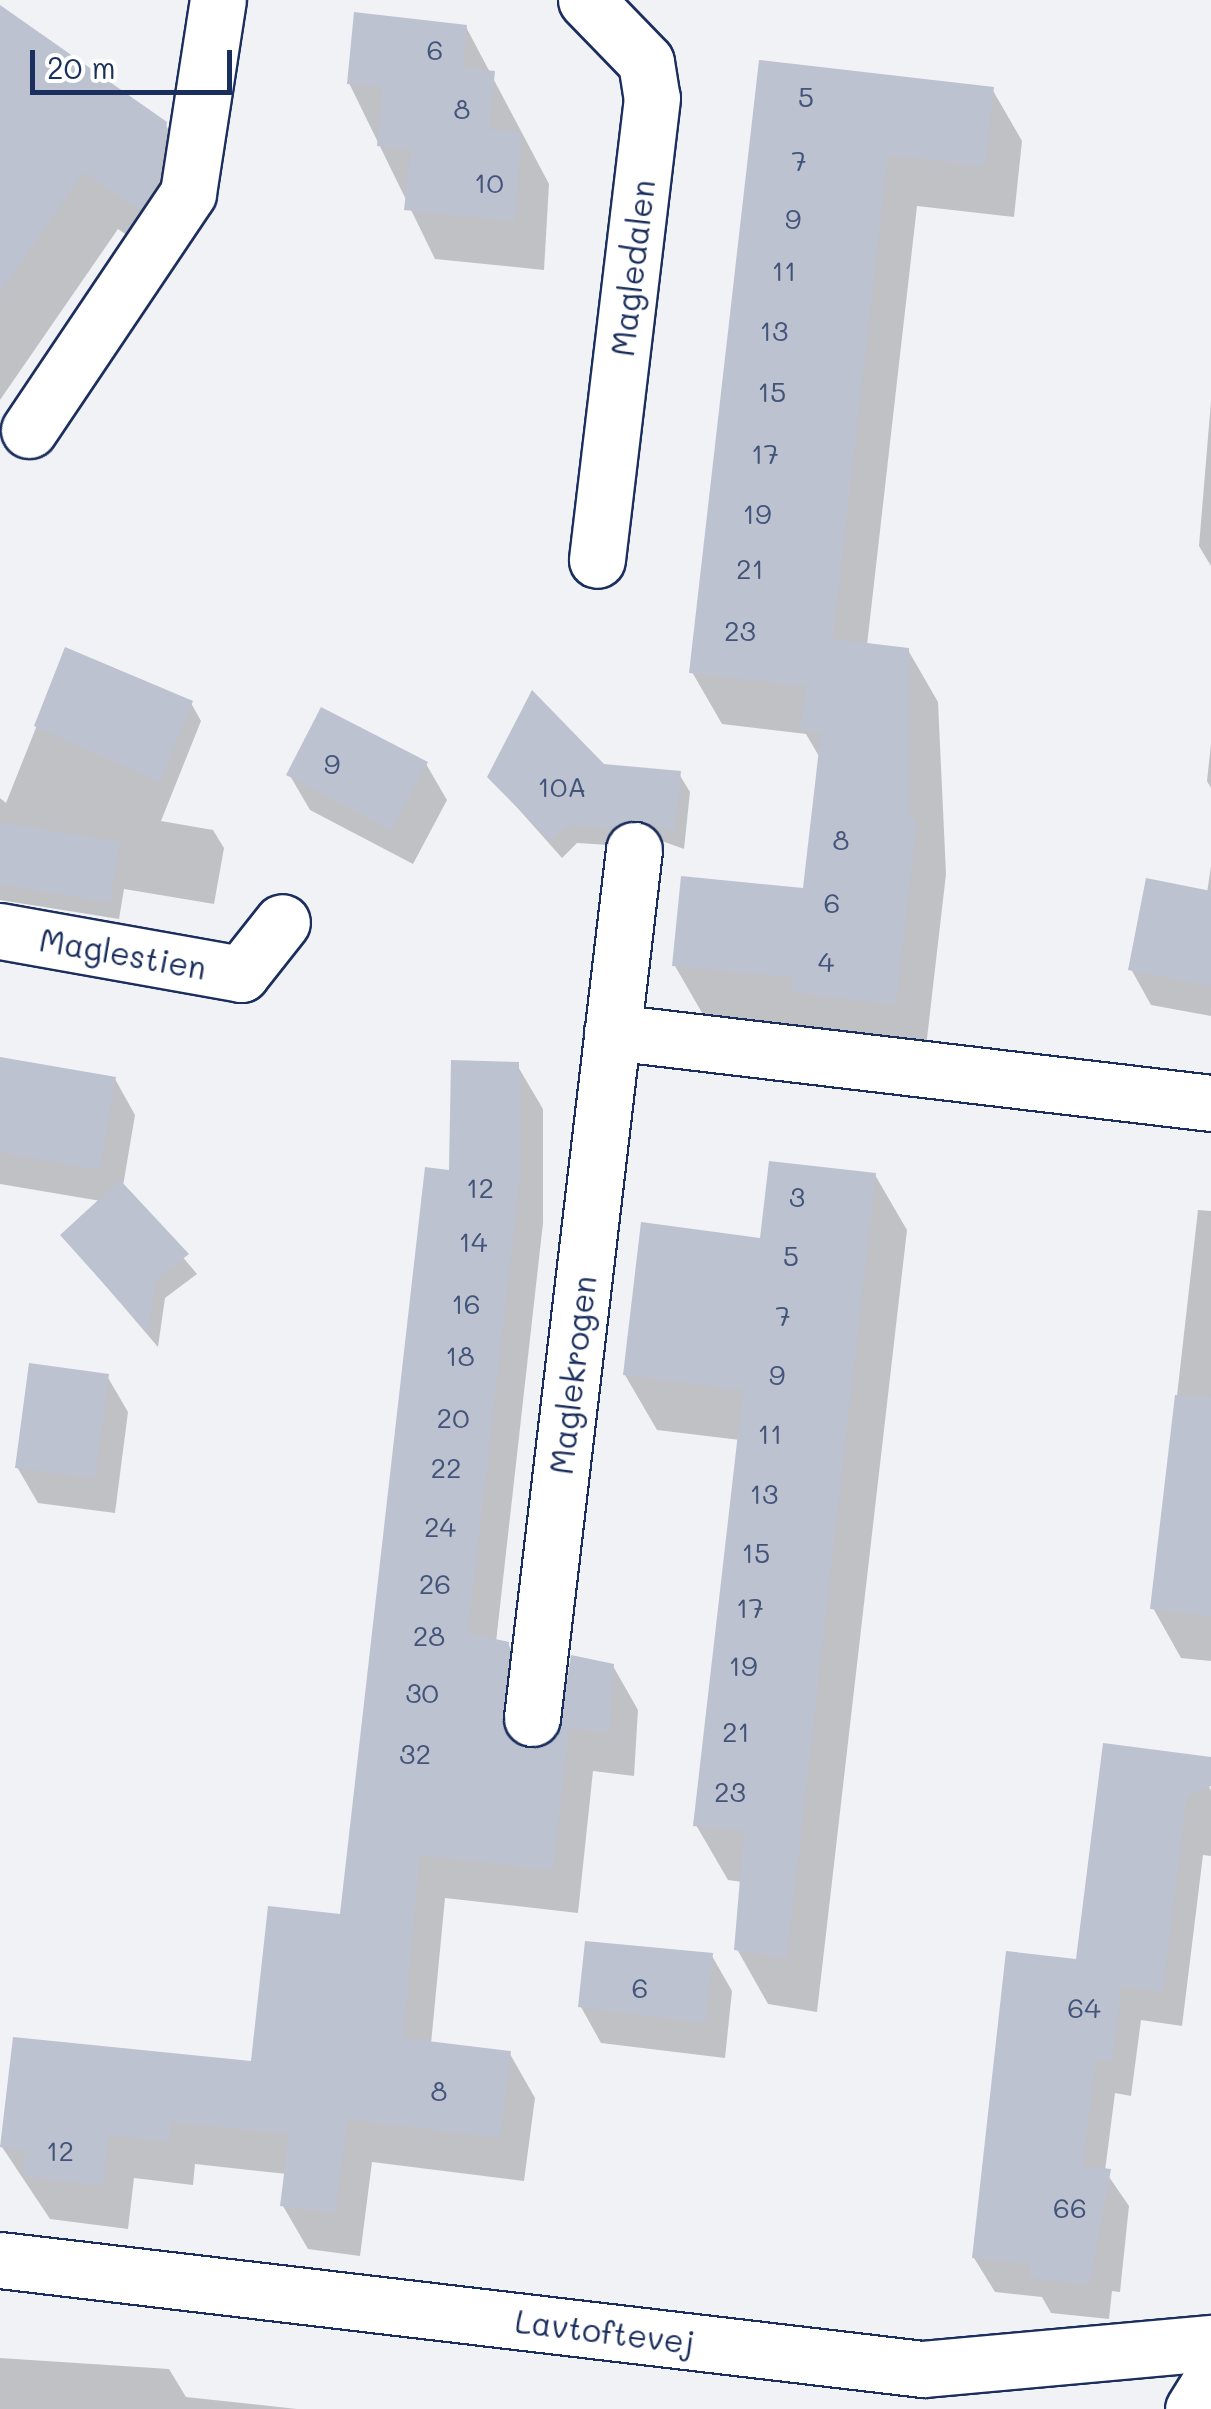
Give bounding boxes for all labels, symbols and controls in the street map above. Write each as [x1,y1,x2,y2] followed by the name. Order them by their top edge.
[35,30,238,92] scale bar
[427,32,443,66] house number: 6
[47,47,116,87] text: 20 m
[798,79,814,113] house number: 5
[454,91,470,125] house number: 8
[791,143,807,177] house number: 7
[474,165,504,199] house number: 10
[602,178,662,358] street label: Magledalen
[785,201,801,235] house number: 9
[771,253,797,287] house number: 11
[760,313,788,347] house number: 13
[758,374,786,408] house number: 15
[751,436,779,470] house number: 17
[742,496,772,530] house number: 19
[736,551,764,585] house number: 21
[724,613,756,647] house number: 23
[324,746,340,780] house number: 9
[537,769,587,803] house number: 10A
[833,822,849,856] house number: 8
[824,885,840,919] house number: 6
[37,919,209,987] street label: Maglestien
[818,944,834,978] house number: 4
[466,1170,494,1204] house number: 12
[789,1179,805,1213] house number: 3
[459,1224,487,1258] house number: 14
[783,1238,799,1272] house number: 5
[541,1273,603,1477] street label: Maglekrogen
[451,1286,481,1320] house number: 16
[775,1298,791,1332] house number: 7
[445,1338,475,1372] house number: 18
[769,1357,785,1391] house number: 9
[437,1400,469,1434] house number: 20
[757,1416,783,1450] house number: 11
[430,1450,462,1484] house number: 22
[750,1476,778,1510] house number: 13
[424,1509,456,1543] house number: 24
[742,1535,770,1569] house number: 15
[419,1566,451,1600] house number: 26
[736,1590,764,1624] house number: 17
[413,1618,445,1652] house number: 28
[728,1648,758,1682] house number: 19
[405,1675,439,1709] house number: 30
[722,1714,750,1748] house number: 21
[399,1736,431,1770] house number: 32
[714,1774,746,1808] house number: 23
[632,1970,648,2004] house number: 6
[1067,1990,1101,2024] house number: 64
[431,2073,447,2107] house number: 8
[46,2133,74,2167] house number: 12
[1053,2190,1087,2224] house number: 66
[513,2301,697,2361] street label: Lavtoftevej

